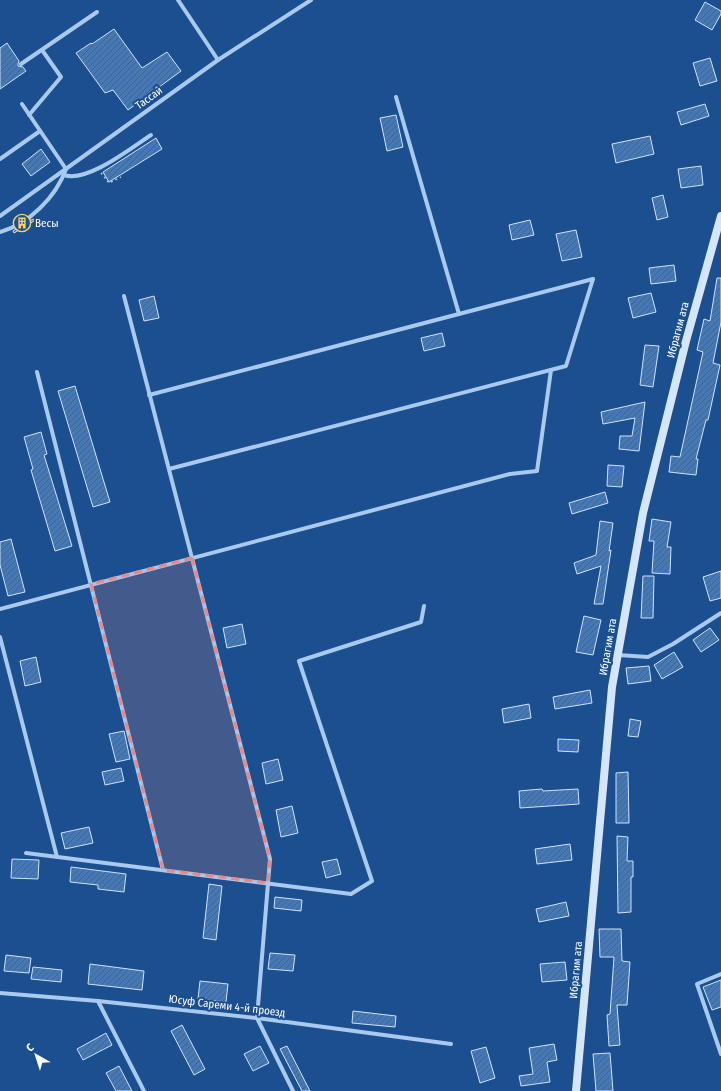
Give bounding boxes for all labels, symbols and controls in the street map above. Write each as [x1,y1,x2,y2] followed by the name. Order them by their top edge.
[133,84,165,112] street label: Тассай
[12,213,32,233] building icon: Весы
[35,217,58,230] place label: Весы
[664,300,692,360] street label: Ибрагим ата
[597,618,619,676] street label: Ибрагим ата
[567,941,585,999] street label: Ибрагим ата
[168,992,286,1020] street label: Юсуф Сареми 4-й проезд
[16,1035,56,1075] north arrow
[24,1041,37,1054] text: С

